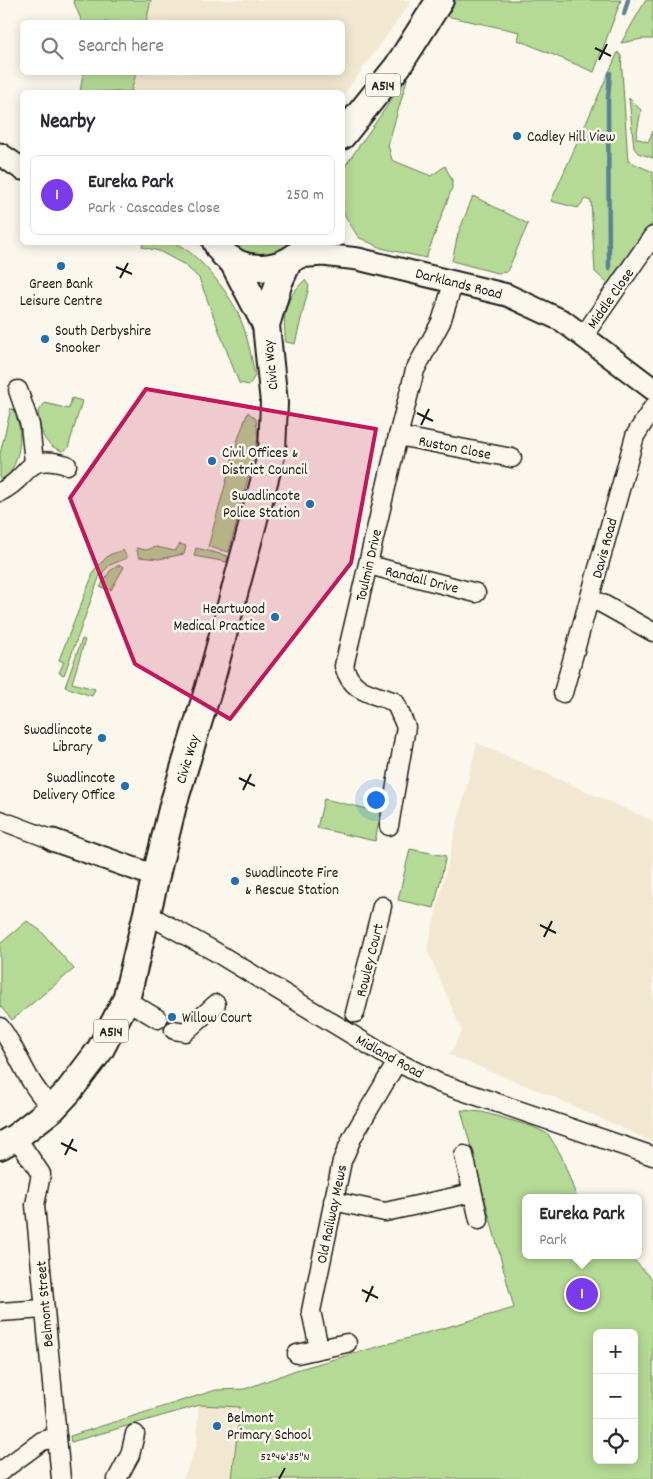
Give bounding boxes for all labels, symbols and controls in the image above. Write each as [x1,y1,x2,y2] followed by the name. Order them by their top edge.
[20,20,345,75] search box
[38,34,66,62] icon: search
[78,34,164,61] text: Search here
[366,74,400,96] road number: A514
[40,108,95,138] text: Nearby
[527,127,616,149] place label: Cadley Hill View
[511,130,523,142] marker: Cadley Hill View
[88,170,174,197] text: Eureka Park
[55,184,59,207] text: 1
[286,184,324,207] text: 250 m
[88,197,220,220] text: Park · Cascades Close
[55,260,67,272] marker: Green Bank Leisure Centre
[413,264,504,306] street label: Darklands Road
[583,264,641,334] street label: Middle Close
[20,274,103,313] place label: Green Bank Leisure Centre
[55,321,152,360] place label: South Derbyshire Snooker
[39,333,51,345] marker: South Derbyshire Snooker
[258,338,286,391] street label: Civic Way
[417,431,493,467] street label: Ruston Close
[222,443,308,482] place label: Civil Offices & District Council
[206,455,218,467] marker: Civil Offices & District Council
[223,486,300,525] place label: Swadlincote Police Station
[304,498,316,510] marker: Swadlincote Police Station
[587,516,625,581] street label: Davis Road
[351,527,389,604] street label: Toulmin Drive
[383,561,461,601] street label: Randall Drive
[173,599,265,638] place label: Heartwood Medical Practice
[269,611,281,623] marker: Heartwood Medical Practice
[24,720,93,759] place label: Swadlincote Library
[171,731,207,787] street label: Civic Way
[96,732,108,744] marker: Swadlincote Library
[33,768,115,807] place label: Swadlincote Delivery Office
[119,780,131,792] marker: Swadlincote Delivery Office
[363,787,389,813] your location
[245,863,339,902] place label: Swadlincote Fire & Rescue Station
[229,875,241,887] marker: Swadlincote Fire & Rescue Station
[351,921,391,1000] street label: Rowley Court
[182,1008,252,1030] place label: Willow Court
[166,1011,178,1023] marker: Willow Court
[94,1019,128,1042] road number: A514
[351,1030,427,1085] street label: Midland Road
[312,1163,354,1266] street label: Old Railway Mews
[522,1194,642,1259] popup
[539,1202,625,1229] text: Eureka Park
[539,1229,566,1252] text: Park
[31,1259,61,1348] street label: Belmont Street
[566,1275,598,1313] pin: 1
[593,1329,638,1464] map controls
[593,1329,638,1374] button: +
[593,1374,638,1419] button: −
[227,1408,311,1447] place label: Belmont Primary School
[593,1419,638,1464] button: locate
[211,1420,223,1432] marker: Belmont Primary School
[261,1449,310,1466] text: 52°46'35"N

